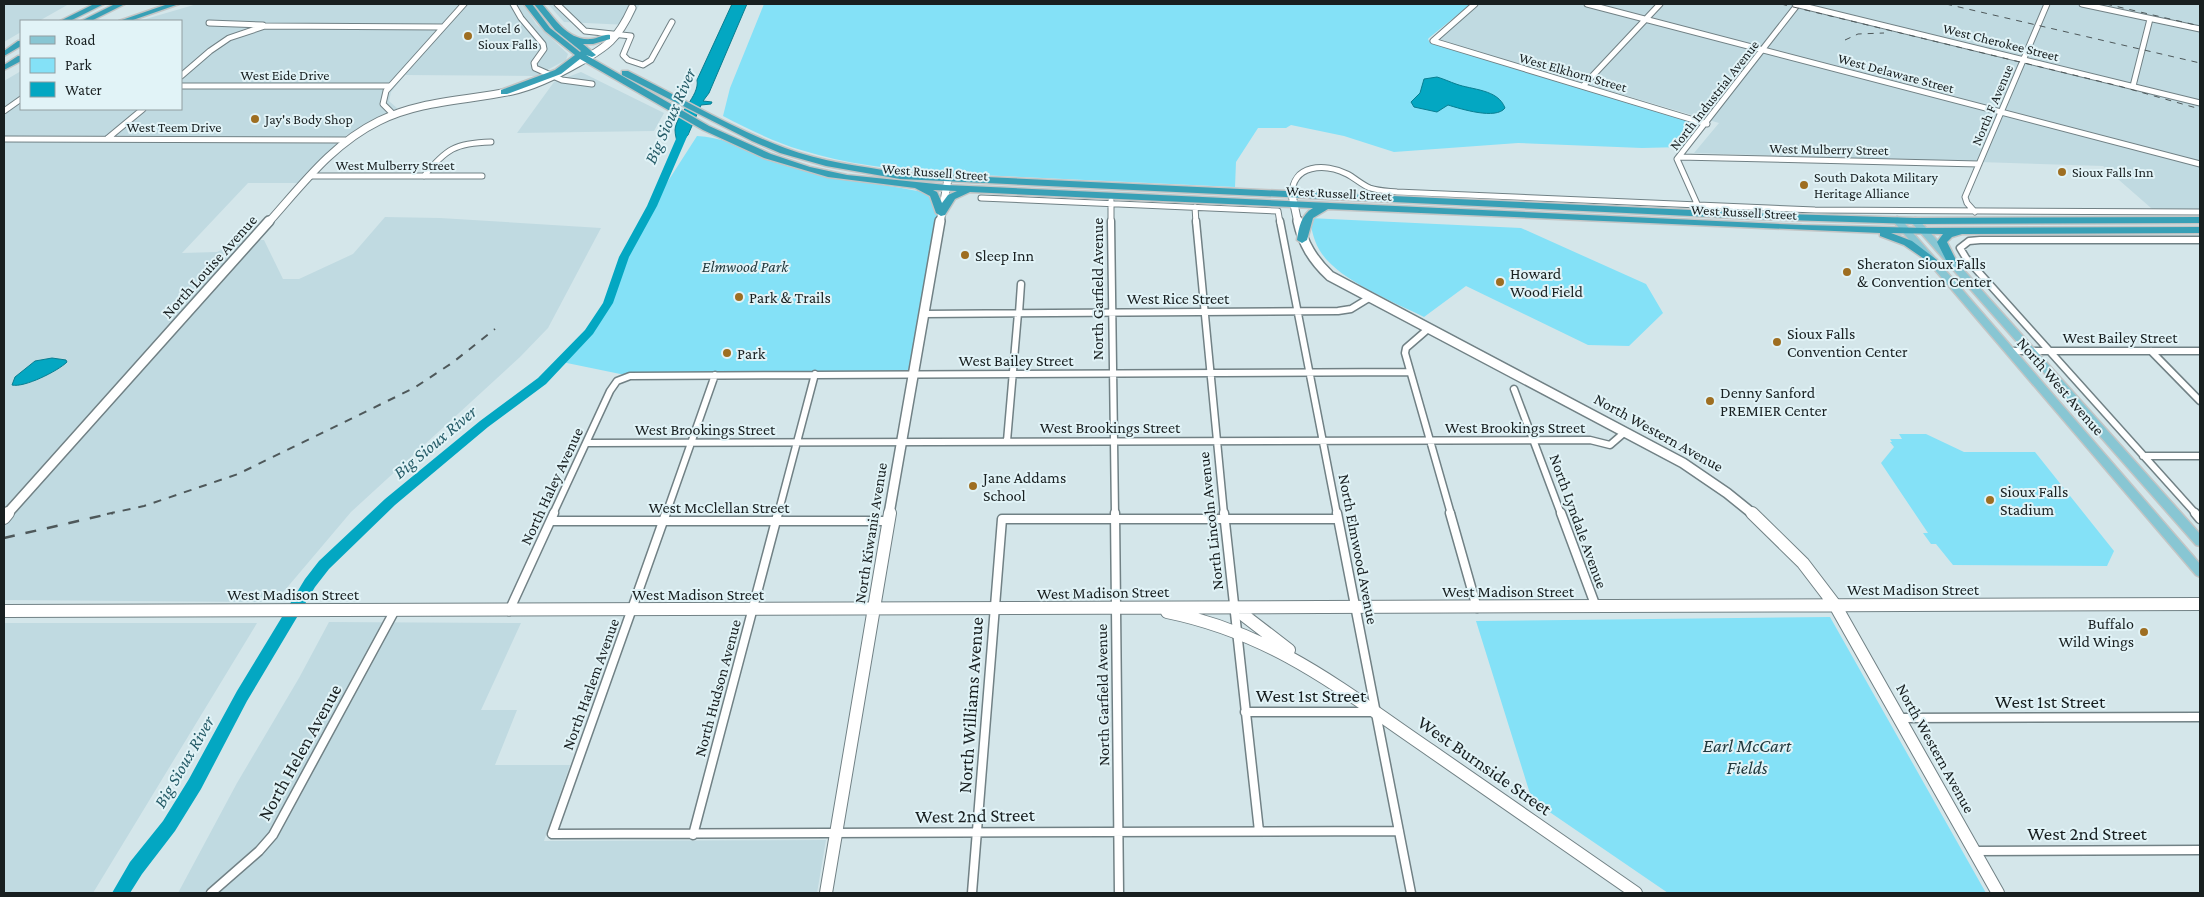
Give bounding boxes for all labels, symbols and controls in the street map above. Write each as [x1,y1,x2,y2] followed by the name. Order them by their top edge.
[20,20,182,110] legend
[478,20,538,52] place label: Motel 6 Sioux Falls
[1941,20,2061,64] street label: West Cherokee Street
[462,30,474,42] marker: Motel 6 Sioux Falls
[65,32,96,48] text: Road
[1666,37,1762,153] street label: North Industrial Avenue
[1517,49,1629,95] street label: West Elkhorn Street
[1836,50,1956,96] street label: West Delaware Street
[65,57,92,73] text: Park
[1968,62,2016,148] street label: North F Avenue
[640,64,700,167] water label: Big Sioux River
[240,67,330,83] street label: West Eide Drive
[65,82,102,98] text: Water
[263,111,353,127] place label: Jay's Body Shop
[249,113,261,125] marker: Jay's Body Shop
[127,119,221,135] street label: West Teem Drive
[1769,140,1889,158] street label: West Mulberry Street
[335,157,455,173] street label: West Mulberry Street
[882,160,989,184] street label: West Russell Street
[2072,164,2154,180] place label: Sioux Falls Inn
[2056,166,2068,178] marker: Sioux Falls Inn
[1814,169,1938,201] place label: South Dakota Military Heritage Alliance
[1798,179,1810,191] marker: South Dakota Military Heritage Alliance
[1286,182,1393,204] street label: West Russell Street
[1691,201,1798,223] street label: West Russell Street
[159,211,260,321] street label: North Louise Avenue
[1089,218,1106,360] street label: North Garfield Avenue
[975,247,1035,265] place label: Sleep Inn
[959,249,971,261] marker: Sleep Inn
[1857,255,1992,290] place label: Sheraton Sioux Falls & Convention Center
[702,258,789,275] park label: Elmwood Park
[1510,265,1584,300] place label: Howard Wood Field
[1841,266,1853,278] marker: Sheraton Sioux Falls & Convention Center
[1494,276,1506,288] marker: Howard Wood Field
[749,289,831,306] place label: Park & Trails
[1127,290,1230,307] street label: West Rice Street
[733,291,745,303] marker: Park & Trails
[1787,325,1908,360] place label: Sioux Falls Convention Center
[2062,329,2178,347] street label: West Bailey Street
[2014,334,2108,439] street label: North West Avenue
[1771,336,1783,348] marker: Sioux Falls Convention Center
[737,345,766,362] place label: Park
[721,347,733,359] marker: Park
[958,352,1074,370] street label: West Bailey Street
[1720,384,1827,419] place label: Denny Sanford PREMIER Center
[1591,390,1726,475] street label: North Western Avenue
[1704,395,1716,407] marker: Denny Sanford PREMIER Center
[389,401,481,483] water label: Big Sioux River
[1040,419,1181,437] street label: West Brookings Street
[1445,419,1586,437] street label: West Brookings Street
[635,421,776,439] street label: West Brookings Street
[517,425,587,548] street label: North Haley Avenue
[1195,451,1226,591] street label: North Lincoln Avenue
[1545,452,1611,591] street label: North Lyndale Avenue
[851,461,890,605] street label: North Kiwanis Avenue
[981,469,1066,504] place label: Jane Addams School
[1336,473,1381,626] street label: North Elmwood Avenue
[967,480,979,492] marker: Jane Addams School
[2000,483,2068,518] place label: Sioux Falls Stadium
[1984,494,1996,506] marker: Sioux Falls Stadium
[648,499,790,516] street label: West McClellan Street
[1847,581,1980,598] street label: West Madison Street
[1037,583,1170,602] street label: West Madison Street
[1442,583,1575,600] street label: West Madison Street
[227,586,360,603] street label: West Madison Street
[632,586,765,603] street label: West Madison Street
[2059,615,2134,651] place label: Buffalo Wild Wings
[559,616,622,752] street label: North Harlem Avenue
[954,616,987,794] street label: North Williams Avenue
[691,618,744,759] street label: North Hudson Avenue
[1093,624,1112,766] street label: North Garfield Avenue
[2138,626,2150,638] marker: Buffalo Wild Wings
[253,680,346,824] street label: North Helen Avenue
[1893,681,1978,816] street label: North Western Avenue
[1256,685,1367,706] street label: West 1st Street
[1995,691,2106,712] street label: West 1st Street
[1414,711,1556,820] street label: West Burnside Street
[150,712,219,811] water label: Big Sioux River
[1703,735,1792,778] park label: Earl McCart Fields
[915,804,1036,827] street label: West 2nd Street
[2027,823,2148,844] street label: West 2nd Street

